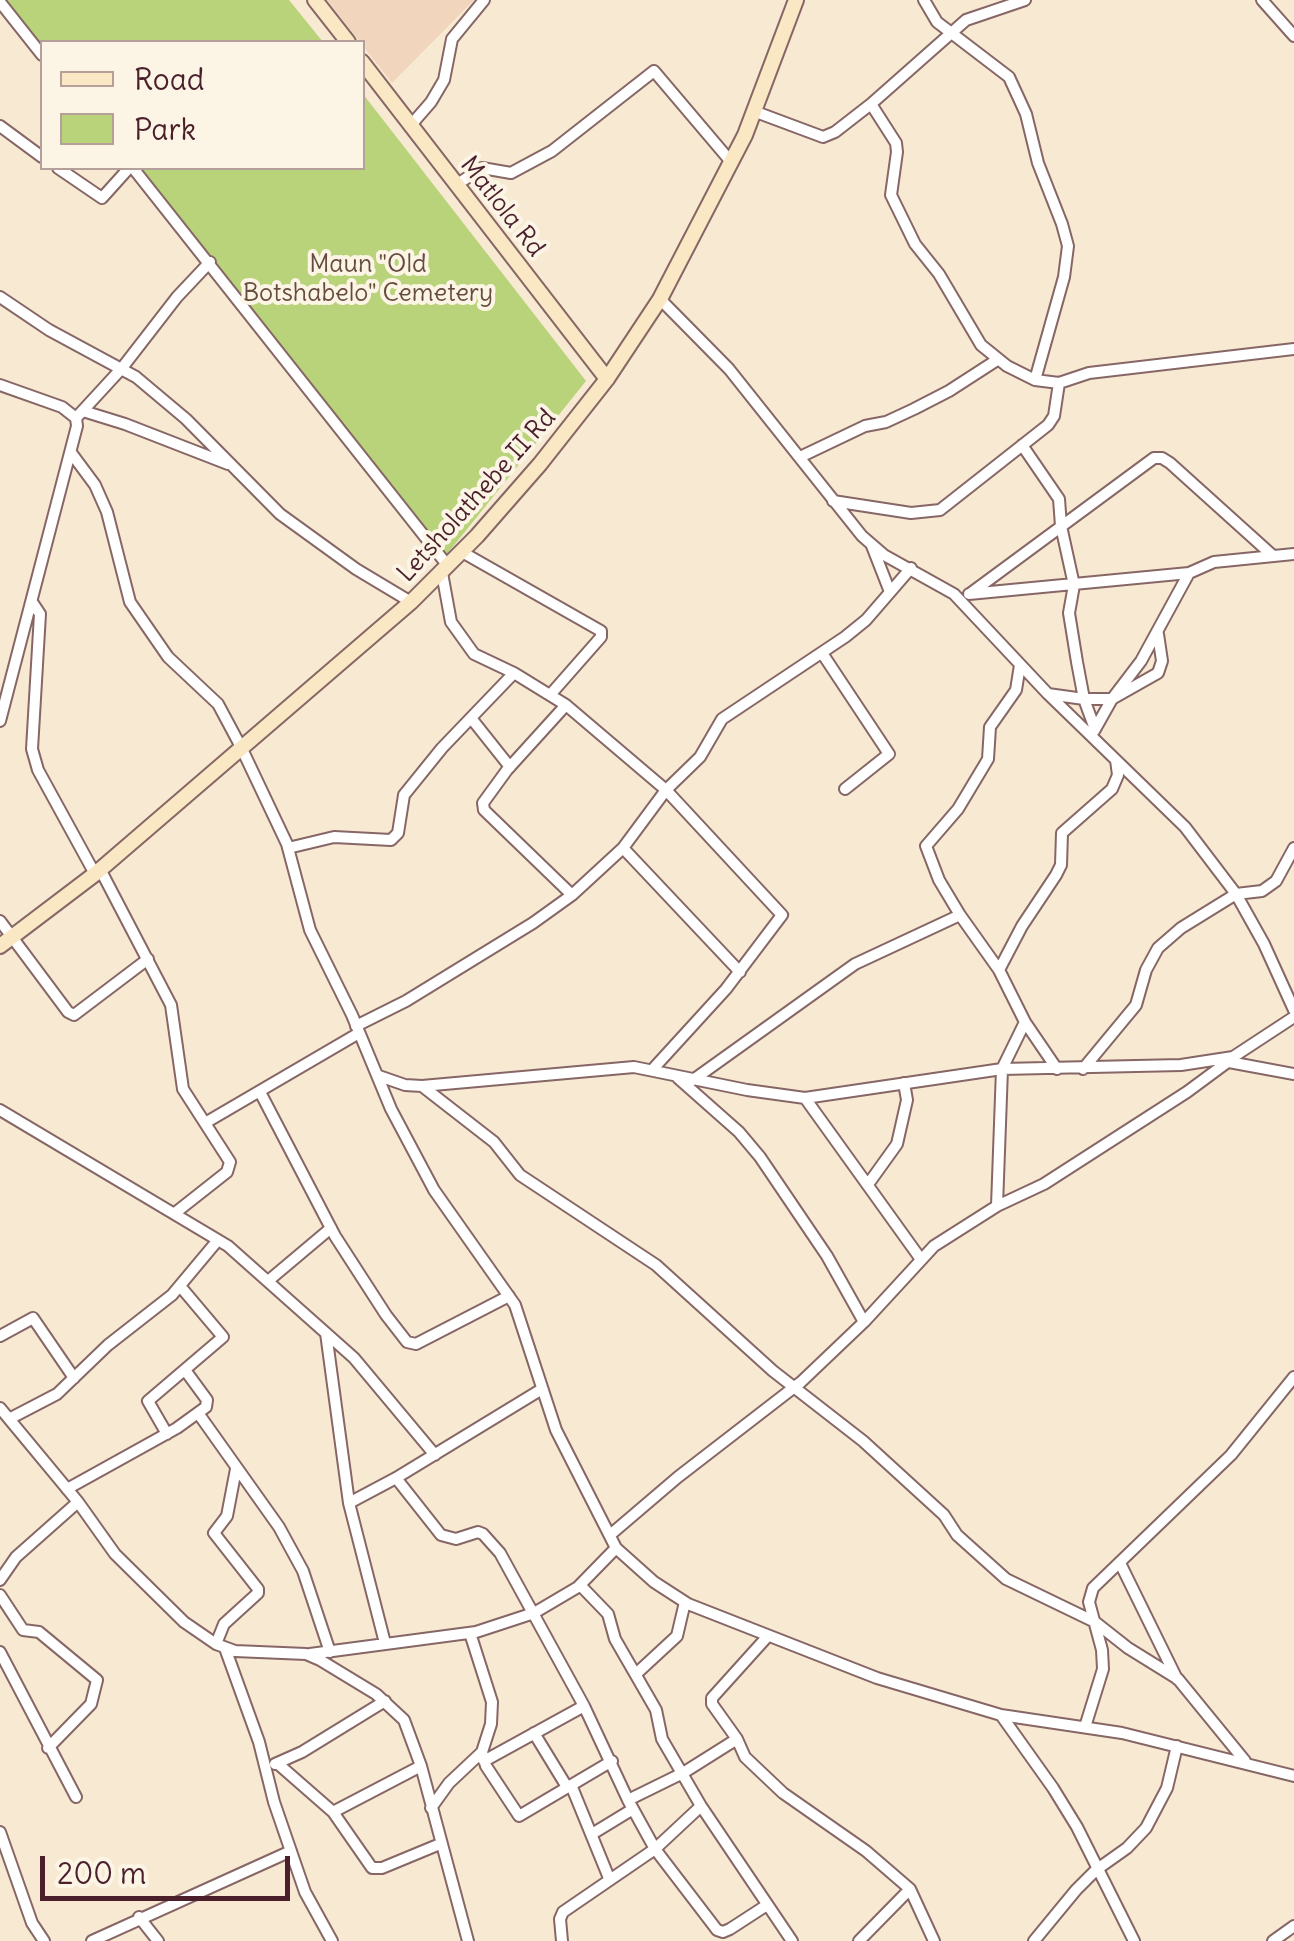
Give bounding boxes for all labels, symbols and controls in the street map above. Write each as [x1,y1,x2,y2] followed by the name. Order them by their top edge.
[40,40,365,170] legend
[134,60,204,98] text: Road
[134,110,196,148] text: Park
[454,151,550,263] street label: Matlola Rd
[243,250,493,309] park label: Maun "Old Botshabelo" Cemetery
[392,403,562,589] street label: Letsholathebe II Rd
[45,1836,295,1898] scale bar
[57,1854,146,1892] text: 200 m

